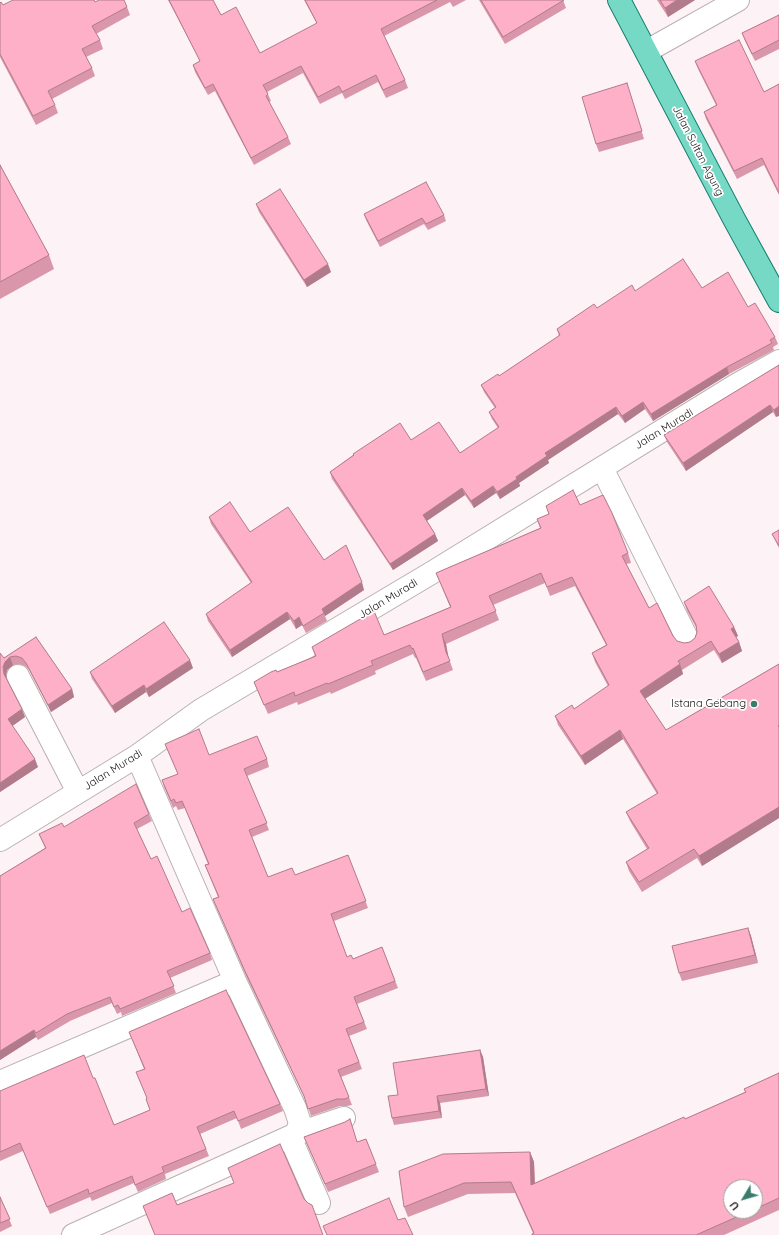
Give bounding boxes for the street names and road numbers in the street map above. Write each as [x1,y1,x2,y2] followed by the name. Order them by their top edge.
[670,104,726,198] street label: Jalan Sultan Agung
[632,406,696,452] street label: Jalan Muradi
[356,576,420,622] street label: Jalan Muradi
[81,747,145,793] street label: Jalan Muradi

